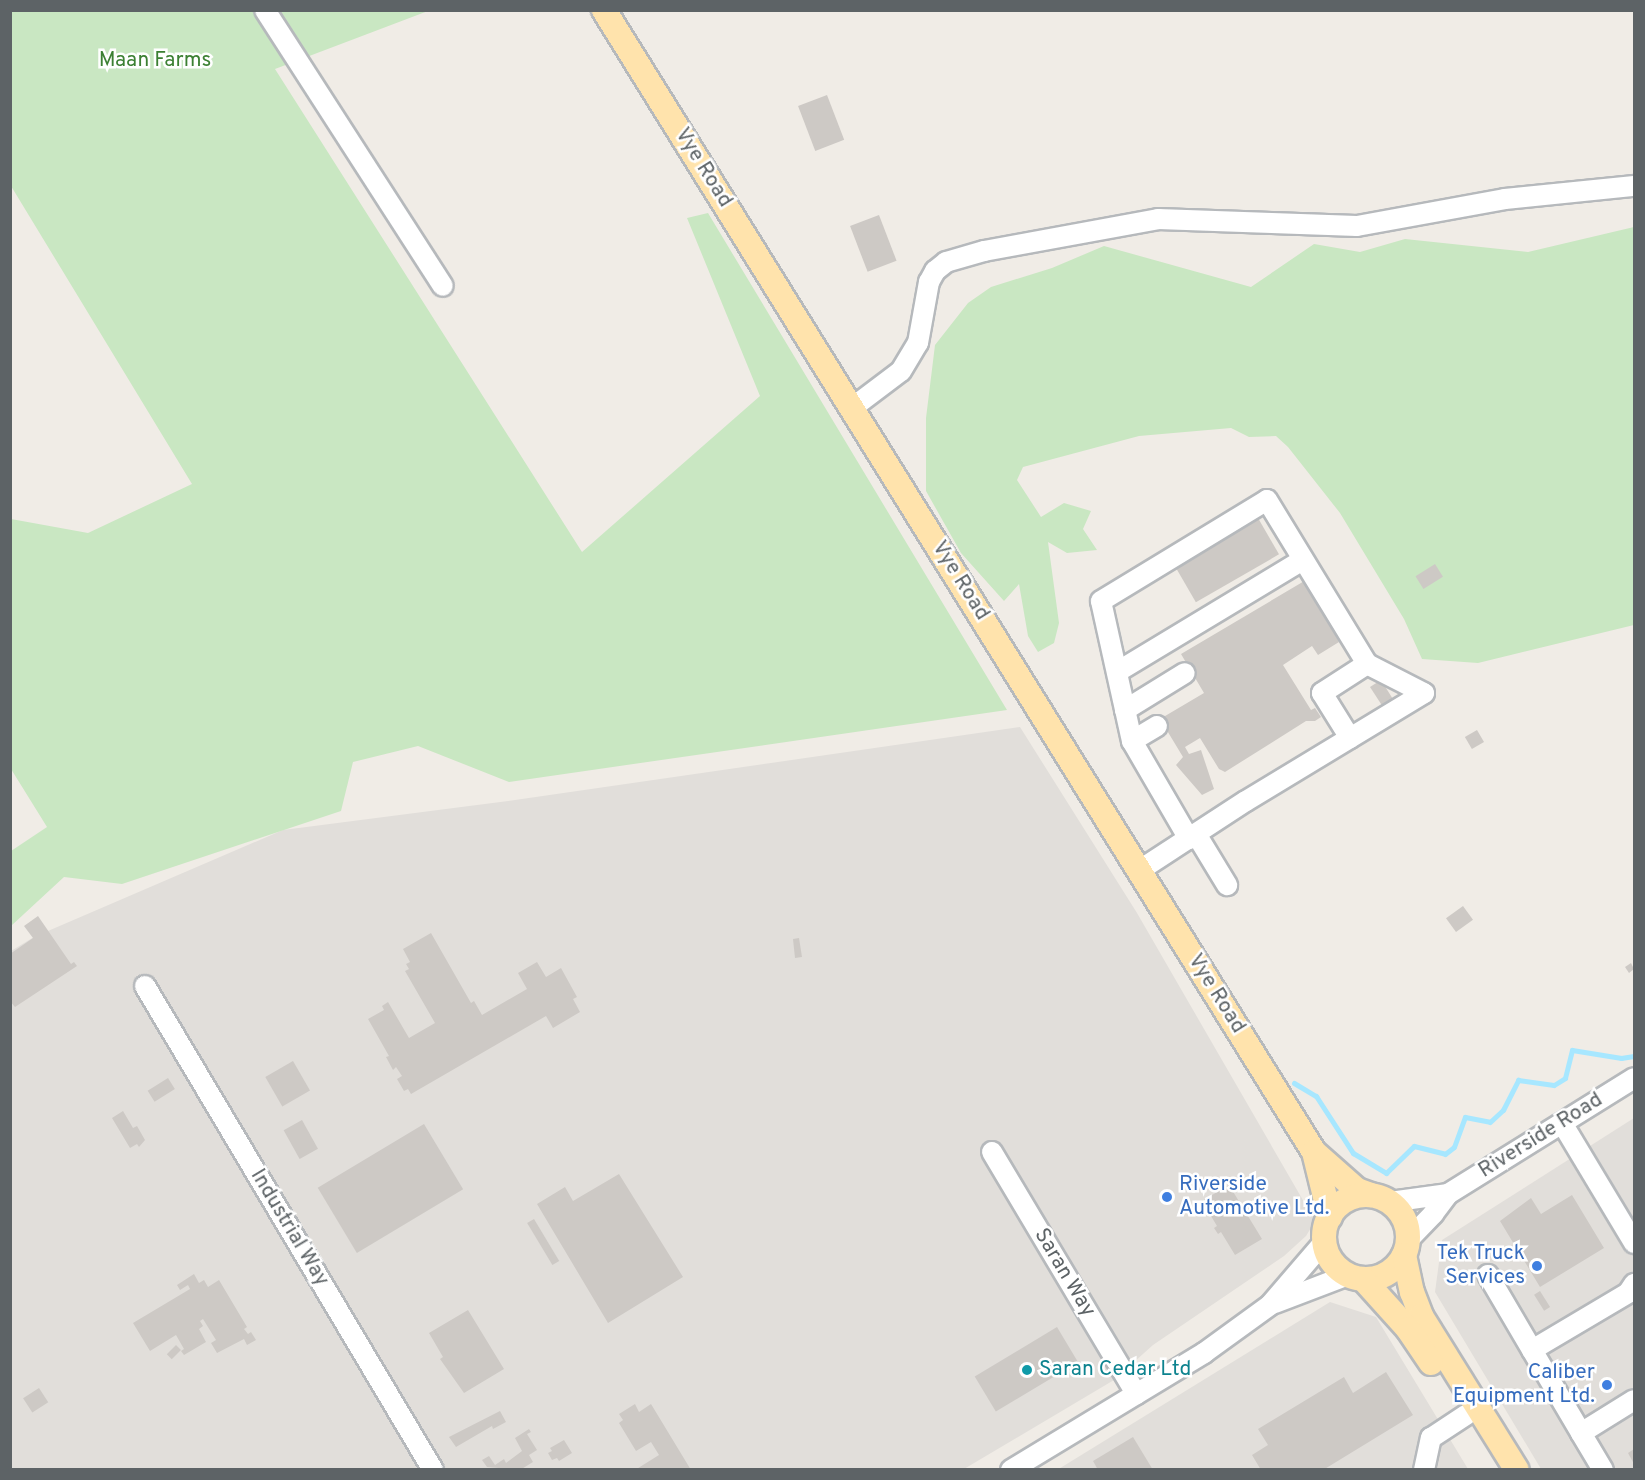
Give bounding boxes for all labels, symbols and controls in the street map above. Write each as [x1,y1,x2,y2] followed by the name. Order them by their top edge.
[99,48,211,74] park label: Maan Farms
[669,124,737,212] street label: Vye Road
[926,537,994,625] street label: Vye Road
[1182,950,1250,1038] street label: Vye Road
[1474,1088,1608,1184] street label: Riverside Road
[244,1165,334,1291] street label: Industrial Way
[1179,1172,1329,1222] place label: Riverside Automotive Ltd.
[1160,1190,1174,1204] marker: Riverside Automotive Ltd.
[1028,1224,1100,1322] street label: Saran Way
[1436,1241,1525,1291] place label: Tek Truck Services
[1530,1259,1544,1273] marker: Tek Truck Services
[1039,1357,1191,1383] place label: Saran Cedar Ltd
[1453,1360,1595,1410] place label: Caliber Equipment Ltd.
[1020,1363,1034,1377] marker: Saran Cedar Ltd
[1600,1378,1614,1392] marker: Caliber Equipment Ltd.

